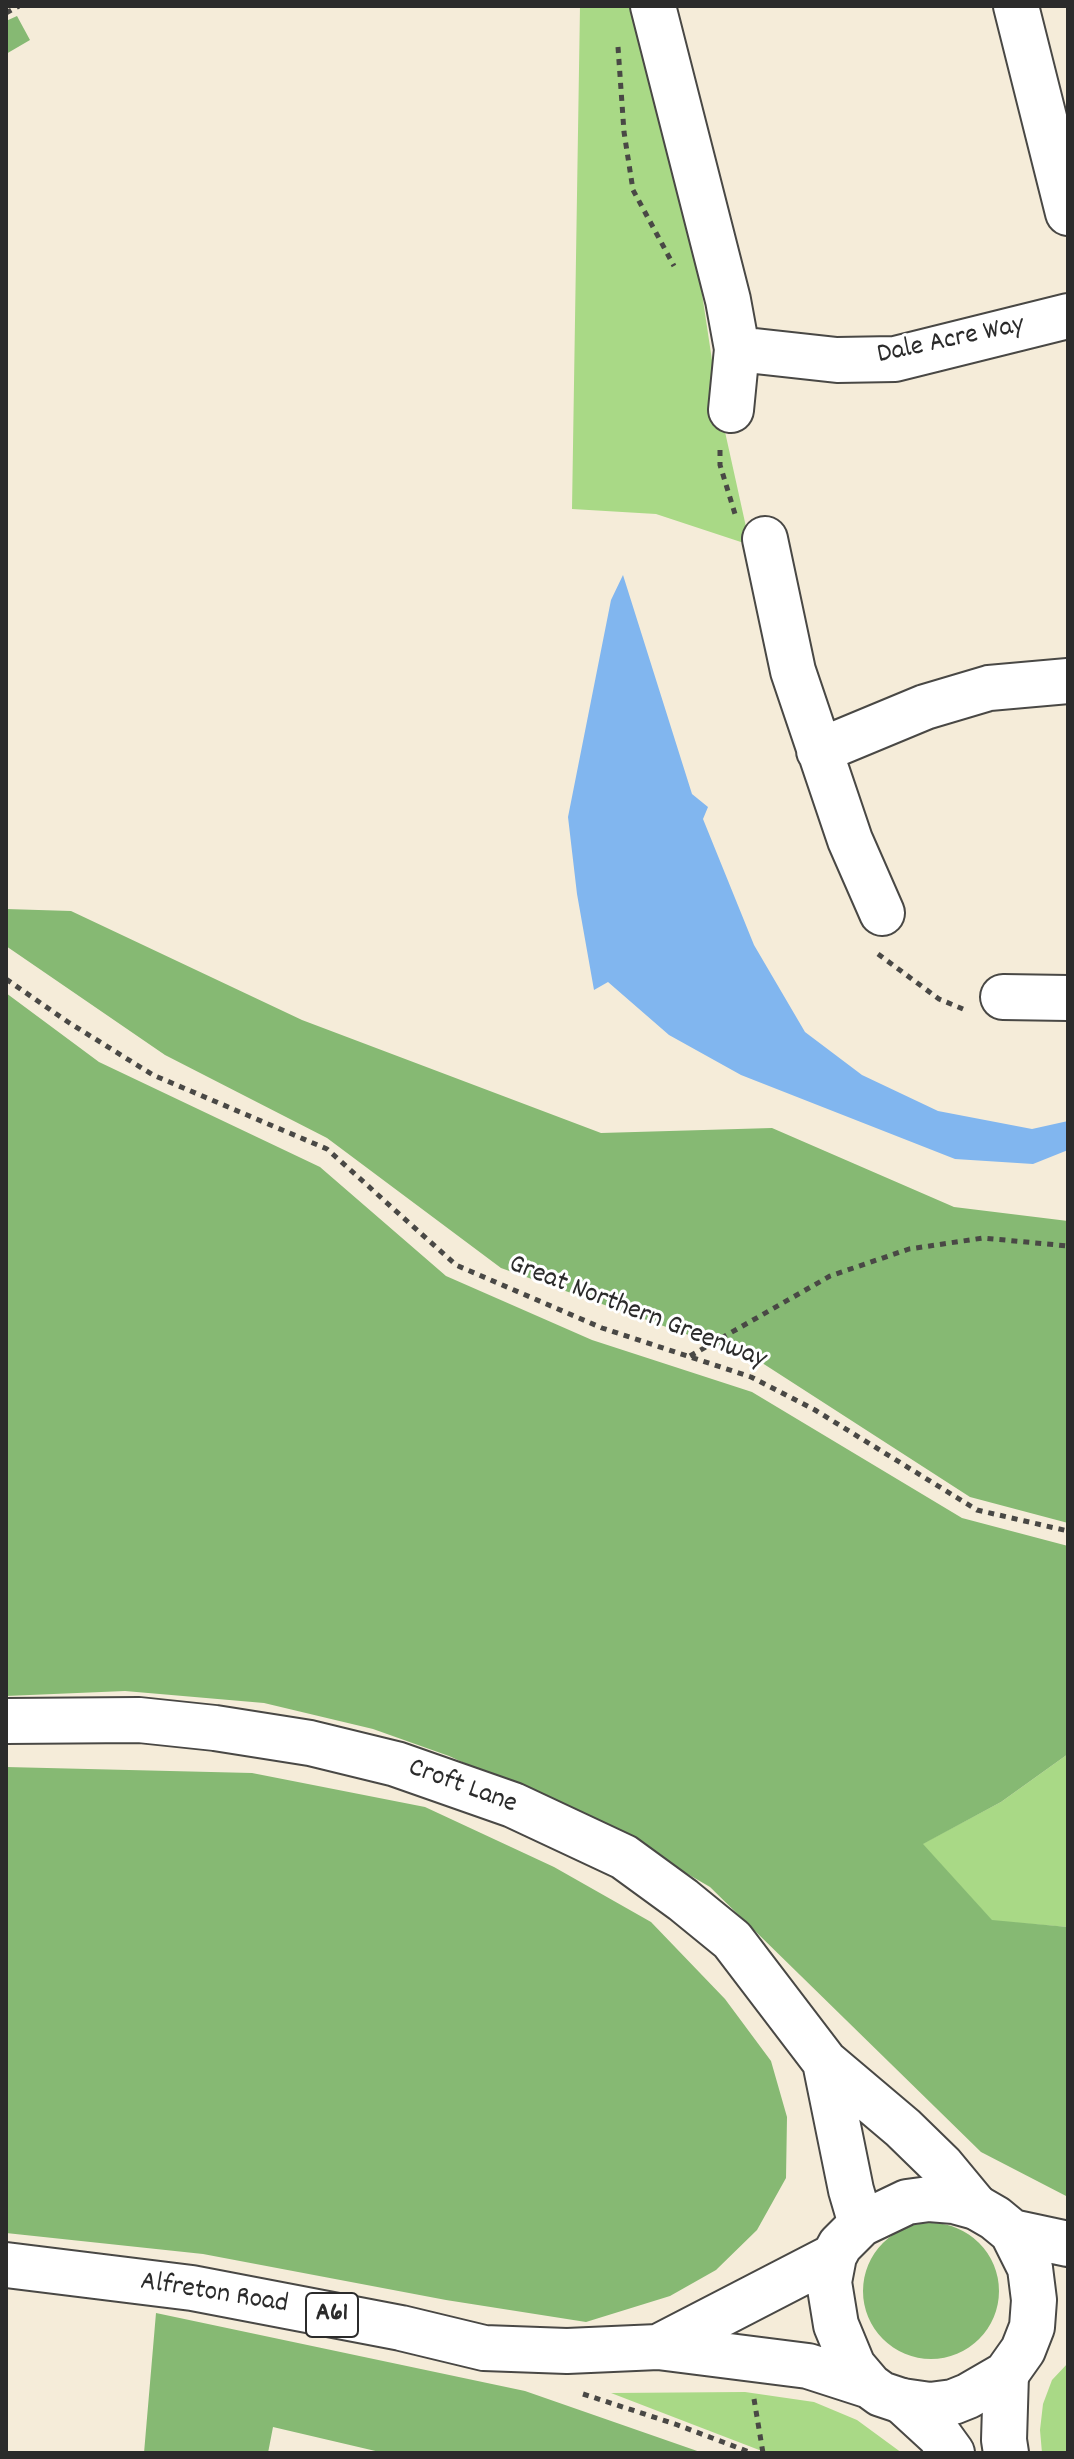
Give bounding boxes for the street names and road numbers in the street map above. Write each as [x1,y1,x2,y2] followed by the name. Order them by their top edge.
[875,310,1027,374] street label: Dale Acre Way
[503,1249,771,1379] street label: Great Northern Greenway
[403,1753,521,1823] street label: Croft Lane
[138,2267,290,2323] street label: Alfreton Road
[306,2293,358,2337] road number: A61

